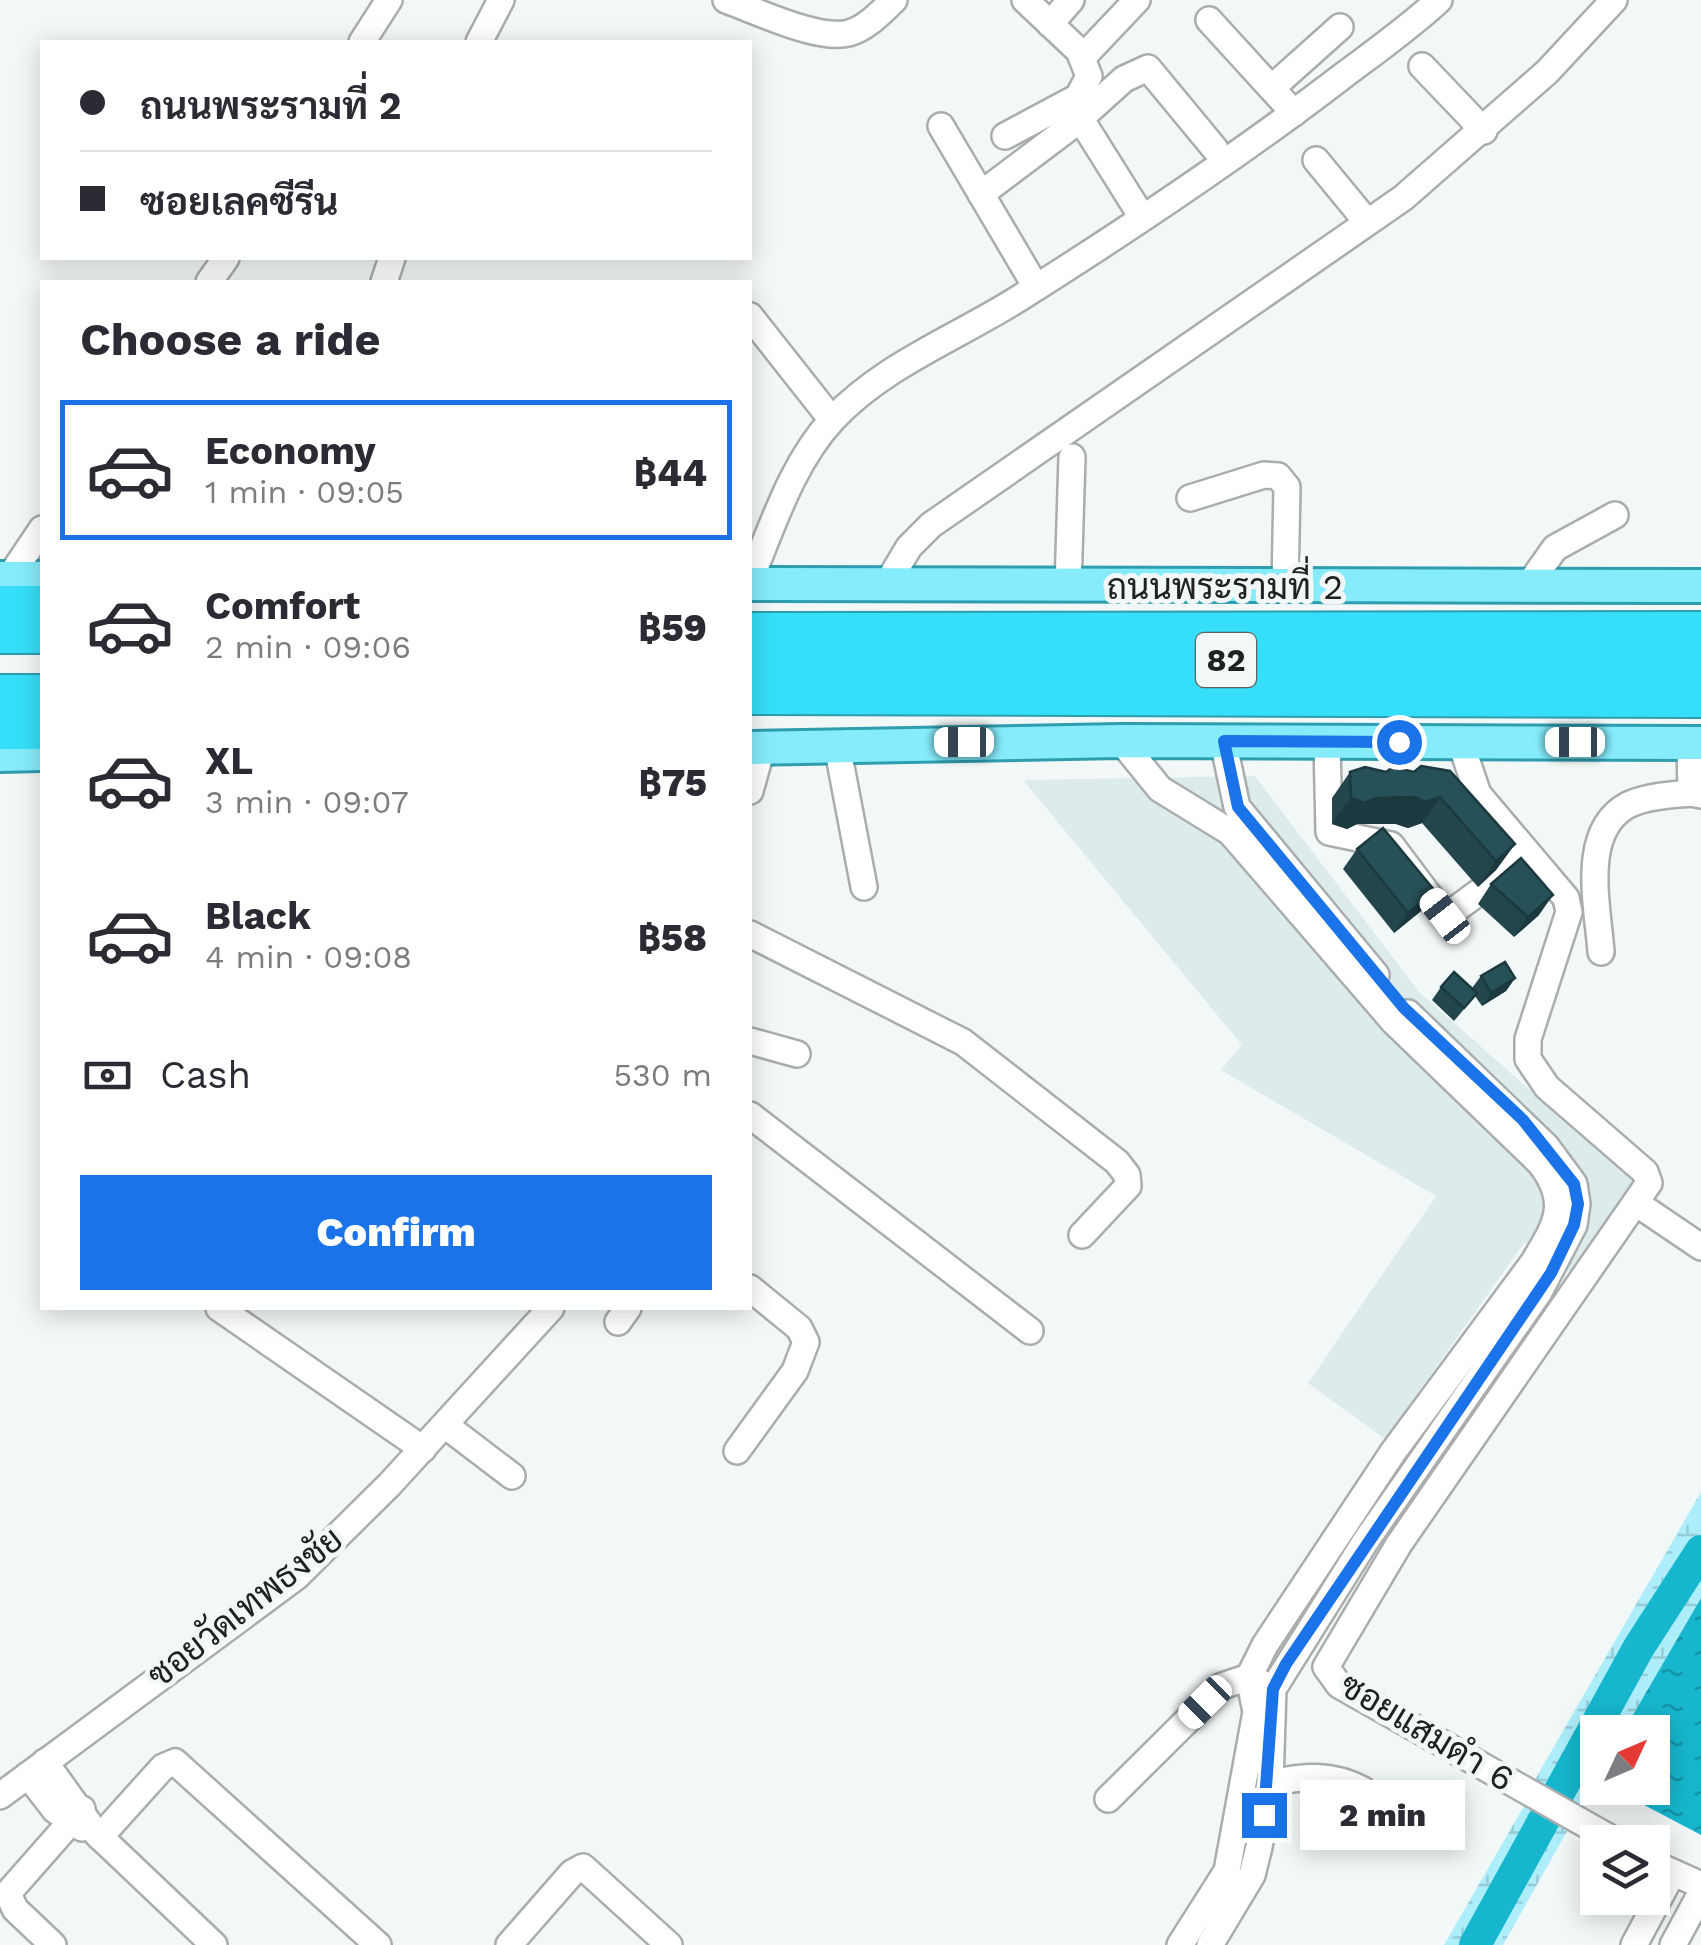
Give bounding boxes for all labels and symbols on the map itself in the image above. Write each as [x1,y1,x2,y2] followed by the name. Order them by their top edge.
[1107,556,1343,608] street label: ถนนพระรามที่ 2
[1196,633,1256,687] road number: 82
[1377,720,1422,765] route start
[934,727,994,757] car
[1545,727,1605,757] car
[1415,883,1475,949] car
[139,1518,351,1696] street label: ซอยวัดเทพธงชัย
[1333,1664,1521,1800] street label: ซอยแสมดำ 6
[1173,1670,1237,1734] car
[1580,1715,1670,1805] north arrow
[1299,1780,1464,1850] callout: 2 min
[1242,1793,1287,1838] route end

